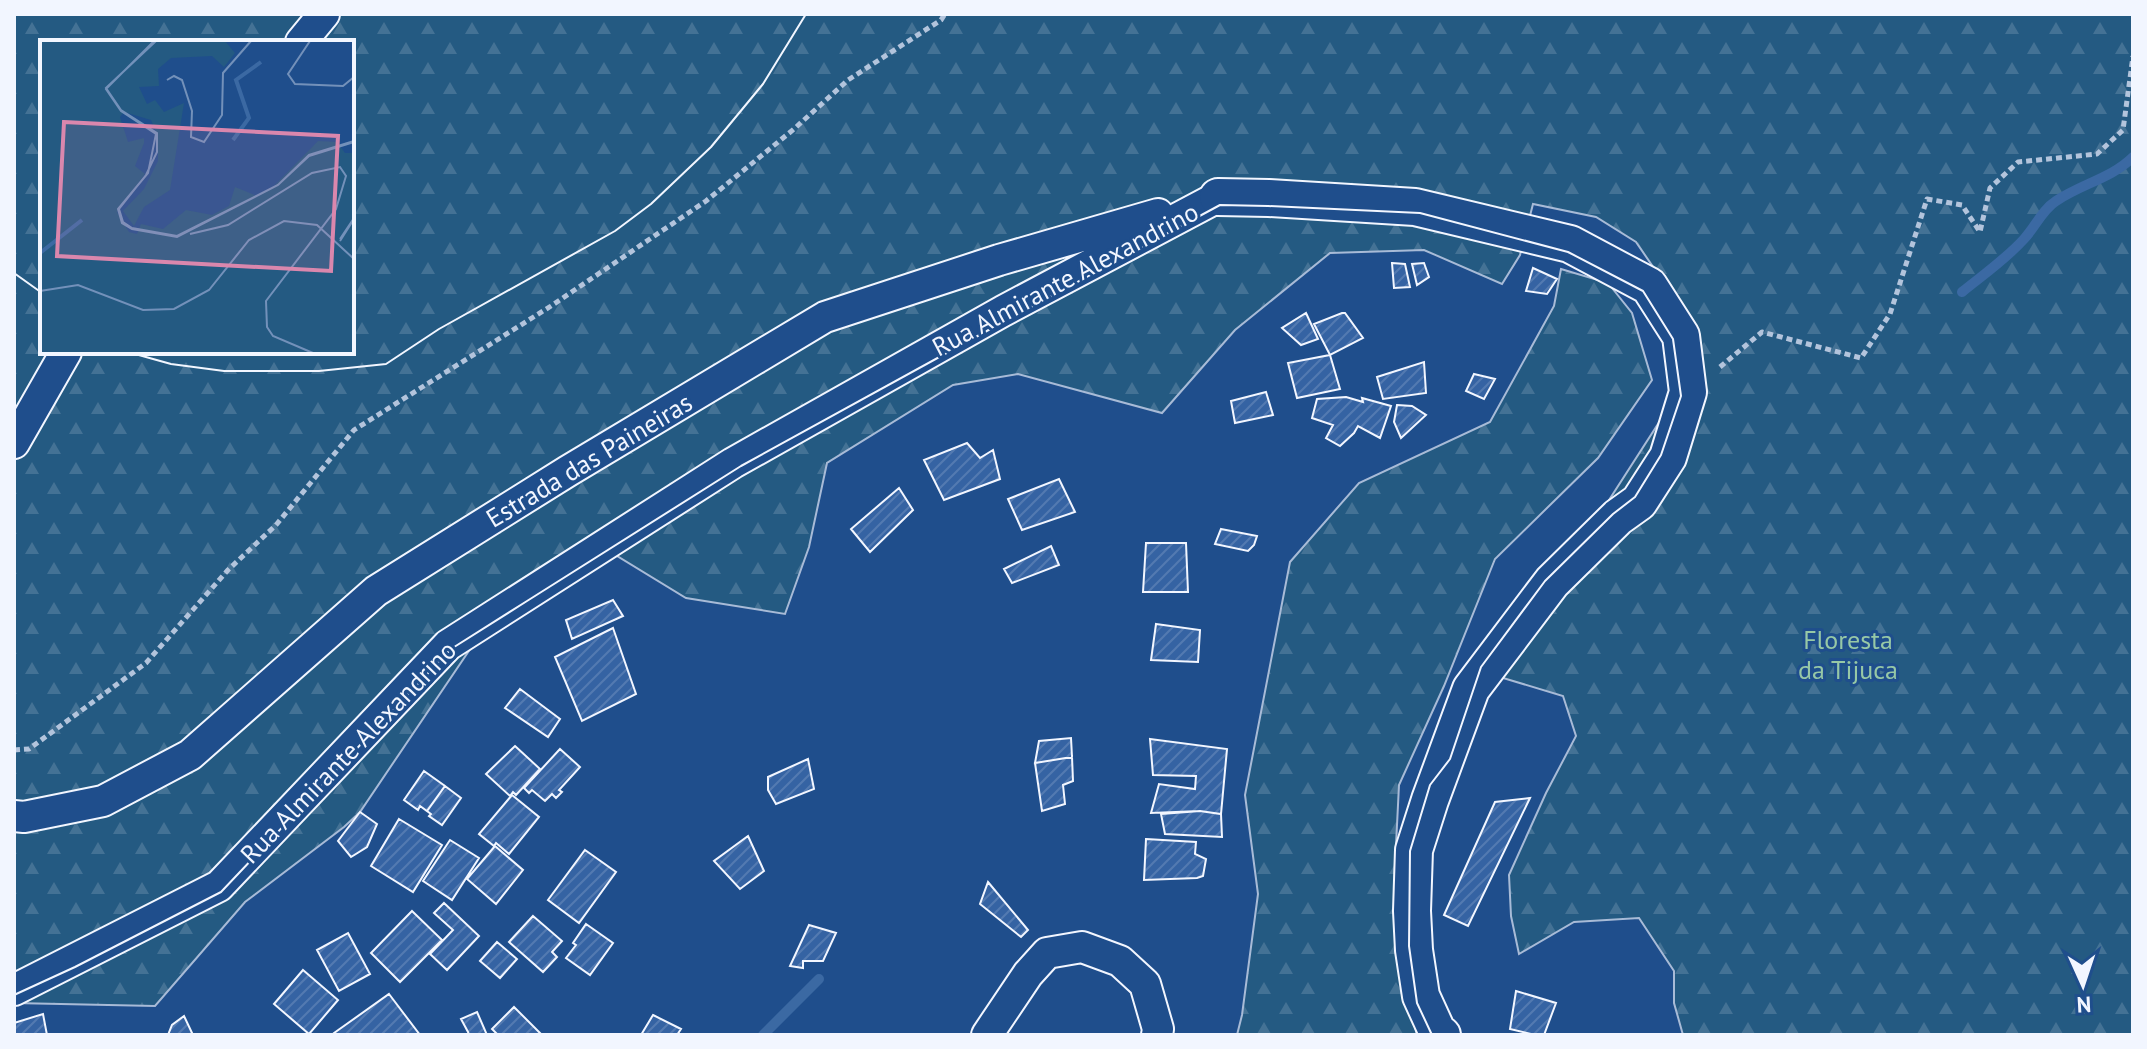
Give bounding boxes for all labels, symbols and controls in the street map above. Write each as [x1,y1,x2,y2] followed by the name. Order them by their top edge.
[40,40,354,354] inset map
[926,195,1204,363] street label: Rua Almirante Alexandrino
[480,385,698,535] street label: Estrada das Paineiras
[1798,623,1898,686] park label: Floresta da Tijuca
[233,634,463,870] street label: Rua Almirante Alexandrino
[2043,945,2123,1025] north arrow
[2076,991,2092,1019] text: N

